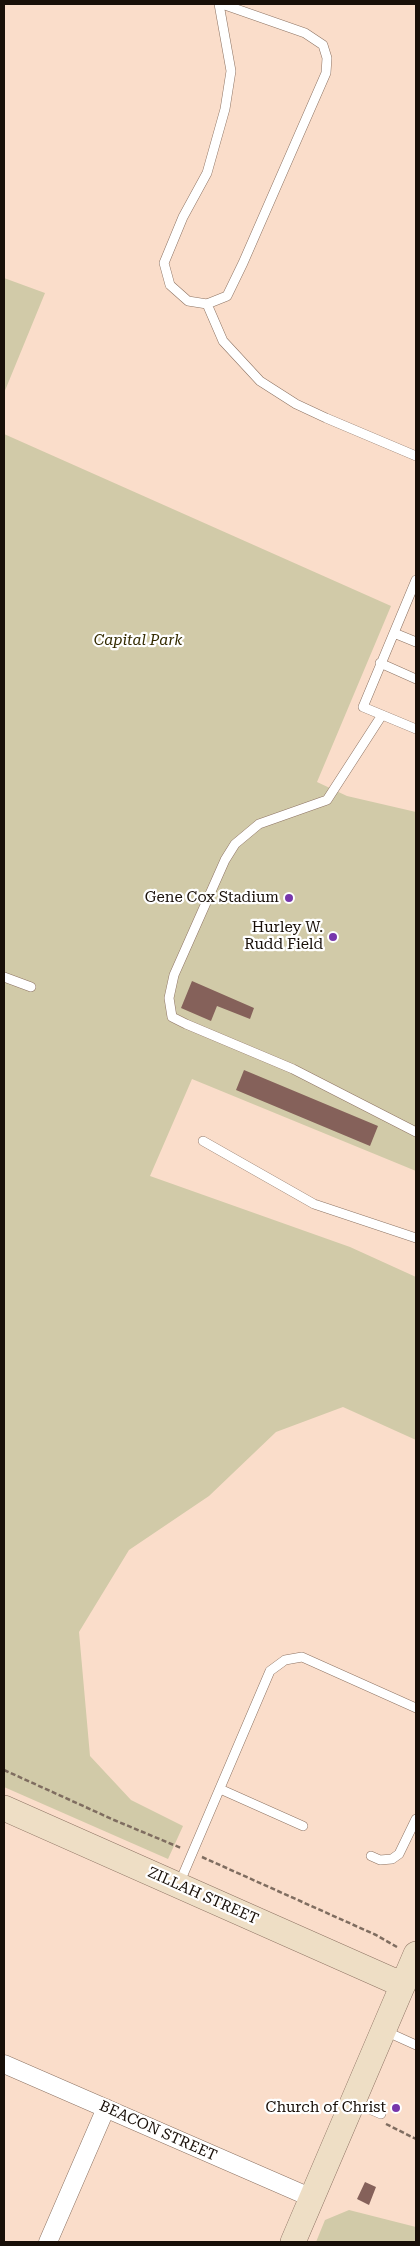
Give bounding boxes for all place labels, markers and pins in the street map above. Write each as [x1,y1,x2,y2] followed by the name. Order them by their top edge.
[145,889,279,907] place label: Gene Cox Stadium
[283,892,295,904] marker: Gene Cox Stadium
[244,919,323,954] place label: Hurley W. Rudd Field
[327,931,339,943] marker: Hurley W. Rudd Field
[266,2099,386,2117] place label: Church of Christ
[390,2102,402,2114] marker: Church of Christ

